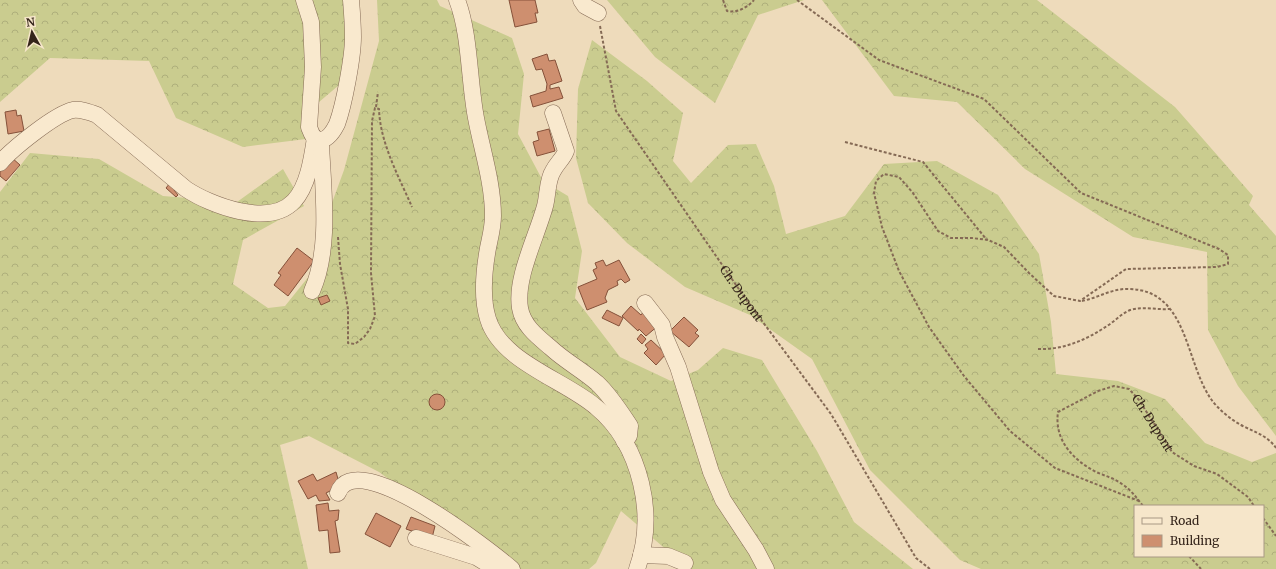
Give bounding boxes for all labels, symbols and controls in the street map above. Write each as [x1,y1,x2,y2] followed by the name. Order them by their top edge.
[12,12,52,52] north arrow
[25,15,36,30] text: N
[717,262,767,324] street label: Ch. Dupont
[1129,391,1177,454] street label: Ch. Dupont
[1134,505,1264,557] legend
[1170,513,1199,528] text: Road
[1170,533,1220,548] text: Building

